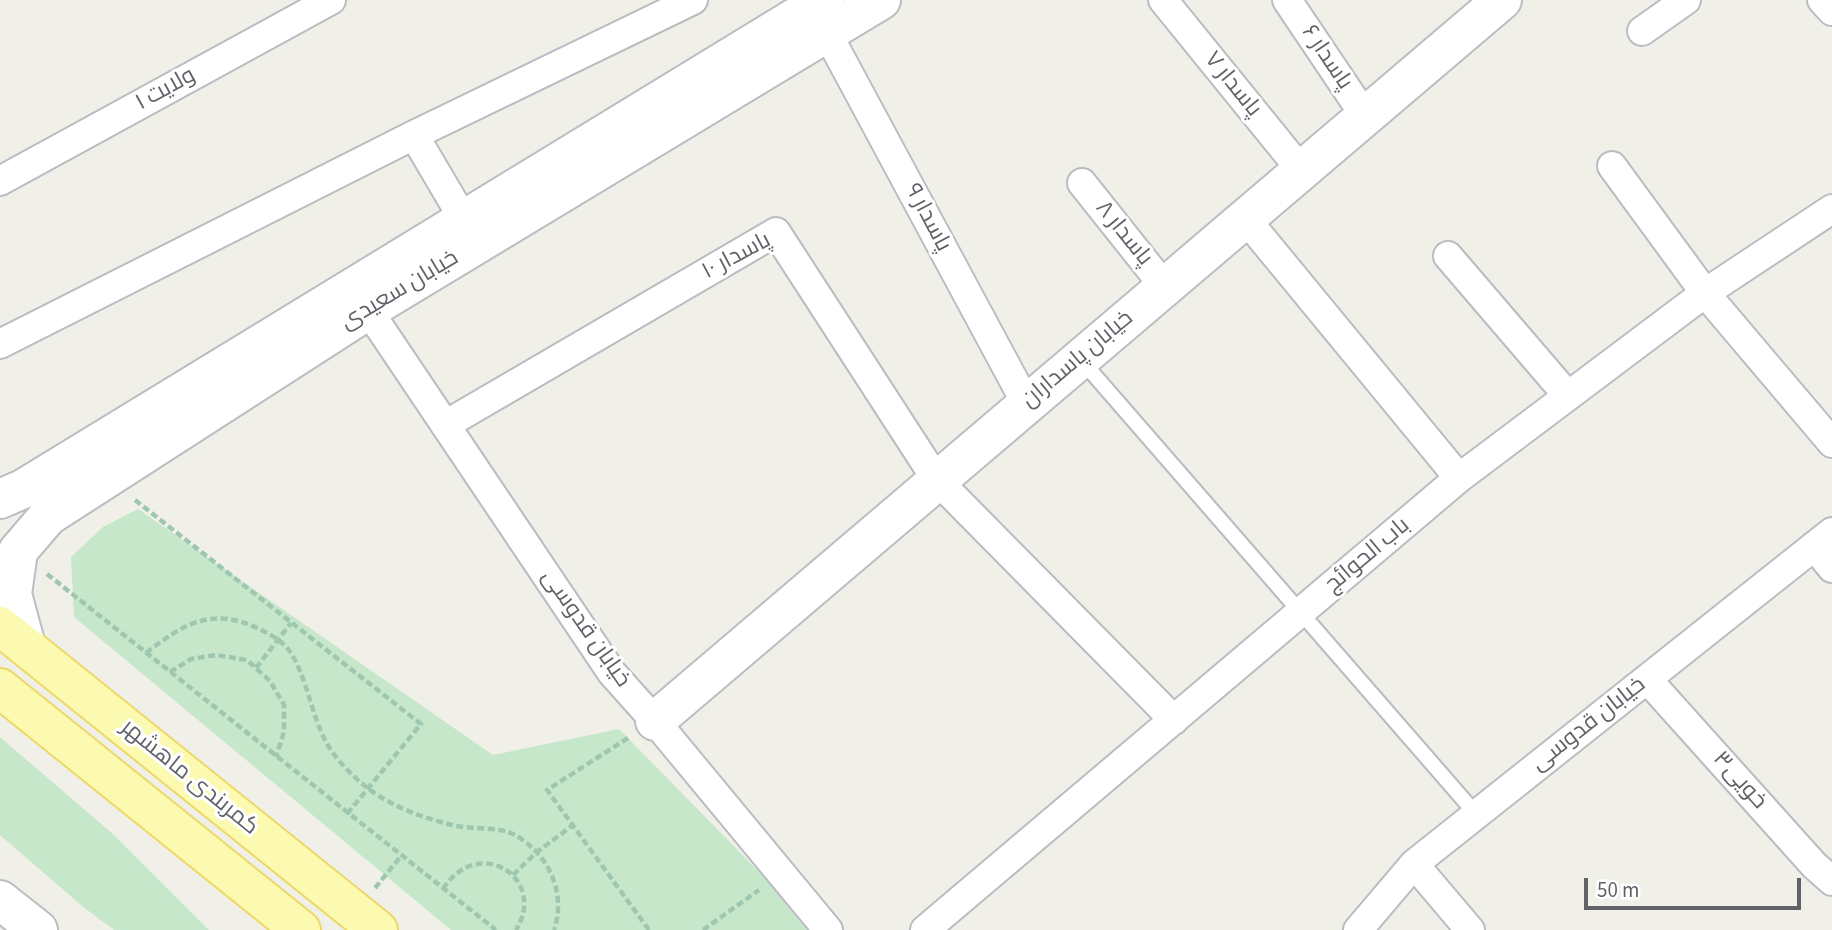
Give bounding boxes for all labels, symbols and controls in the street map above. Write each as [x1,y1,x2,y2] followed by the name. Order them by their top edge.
[1294,20,1358,96] street label: پاسدار ۶
[1198,47,1266,123] street label: پاسدار ۷
[131,62,201,118] street label: ولایت ۱
[898,179,956,257] street label: پاسدار ۹
[1089,196,1157,272] street label: پاسدار ۸
[698,227,776,287] street label: پاسدار ۱۰
[336,245,464,337] street label: خیابان سعیدی
[1017,305,1139,415] street label: خیابان پاسداران
[1320,513,1416,599] street label: باب الحوائج
[534,565,636,693] street label: خیابان قدوسی
[1526,672,1652,778] street label: خیابان قدوسی
[115,714,263,842] street label: کمربندی ماهشهر
[1706,746,1772,816] street label: خویی۳
[1587,864,1804,908] scale bar
[1597,875,1639,905] text: 50 m

